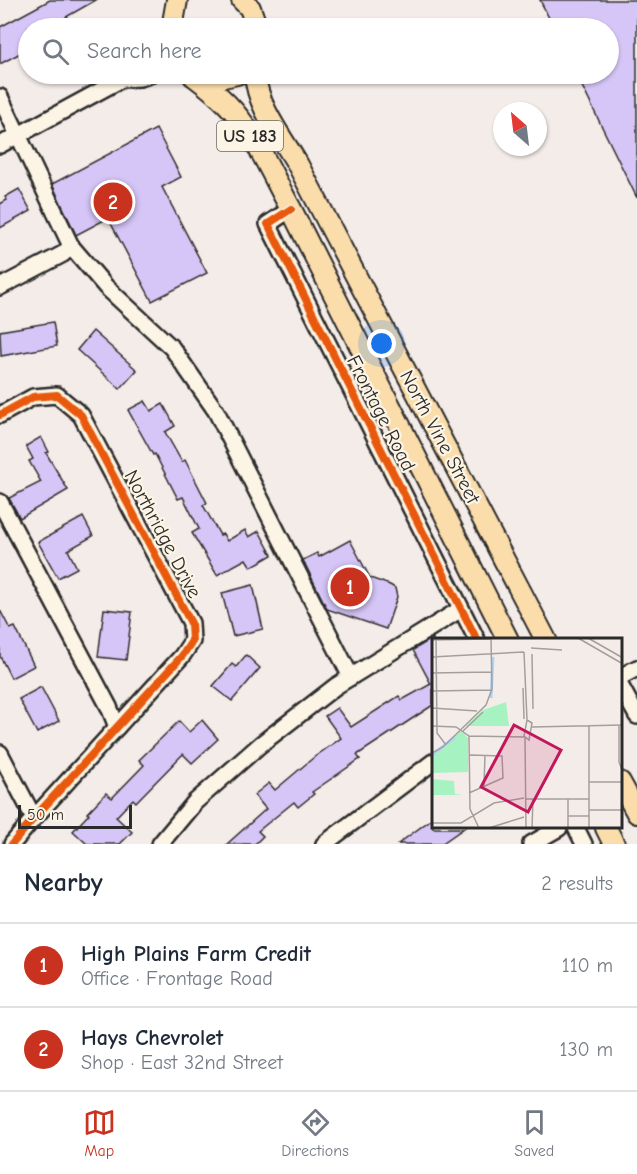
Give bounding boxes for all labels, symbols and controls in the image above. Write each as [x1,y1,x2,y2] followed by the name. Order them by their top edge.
[18,18,619,84] search box
[39,35,72,68] icon: search
[87,38,202,64] text: Search here
[493,102,547,156] north arrow
[217,121,283,151] road number: US 183
[94,180,132,224] pin: 2
[367,329,396,358] your location
[342,351,420,475] street label: Frontage Road
[395,366,485,509] street label: North Vine Street
[120,466,206,602] street label: Northridge Drive
[330,564,370,610] pin: 1
[432,638,622,829] inset map
[18,802,132,830] scale bar
[27,806,64,824] text: 50 m
[24,868,103,898] text: Nearby
[541,872,613,895] text: 2 results
[81,941,311,967] text: High Plains Farm Credit
[40,954,47,977] text: 1
[562,954,613,977] text: 110 m
[81,967,273,990] text: Office · Frontage Road
[81,1025,223,1051] text: Hays Chevrolet
[39,1038,48,1061] text: 2
[560,1038,613,1061] text: 130 m
[81,1051,283,1074] text: Shop · East 32nd Street
[83,1106,116,1160] tab: Map
[281,1106,349,1160] tab: Directions
[514,1106,554,1160] tab: Saved

